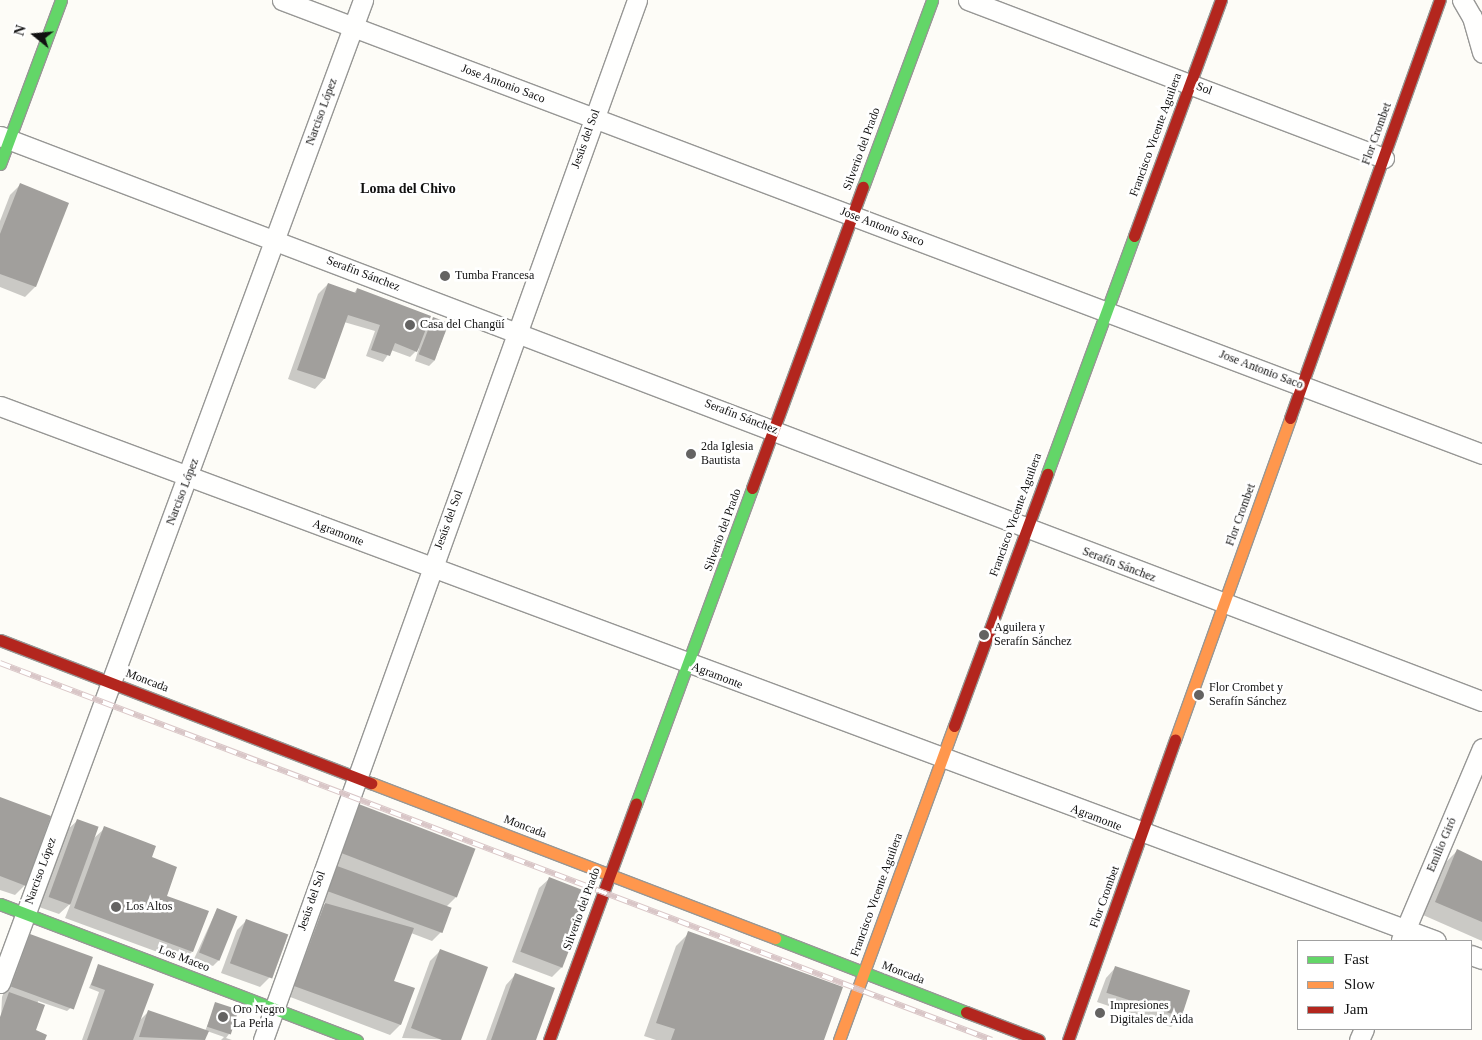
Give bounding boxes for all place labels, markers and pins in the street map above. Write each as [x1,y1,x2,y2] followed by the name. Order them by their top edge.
[455,269,534,283] place label: Tumba Francesa
[439,270,451,282] marker: Tumba Francesa
[420,318,505,332] place label: Casa del Changüí
[404,319,416,331] marker: Casa del Changüí
[701,440,753,468] place label: 2da Iglesia Bautista
[685,448,697,460] marker: 2da Iglesia Bautista
[994,621,1072,649] place label: Aguilera y Serafín Sánchez
[978,629,990,641] marker: Aguilera y Serafín Sánchez
[1209,681,1287,709] place label: Flor Crombet y Serafín Sánchez
[1193,689,1205,701] marker: Flor Crombet y Serafín Sánchez
[126,900,173,914] place label: Los Altos
[110,901,122,913] marker: Los Altos
[1110,999,1194,1027] place label: Impresiones Digitales de Aida
[233,1003,285,1031] place label: Oro Negro La Perla
[1094,1007,1106,1019] marker: Impresiones Digitales de Aida
[217,1011,229,1023] marker: Oro Negro La Perla

